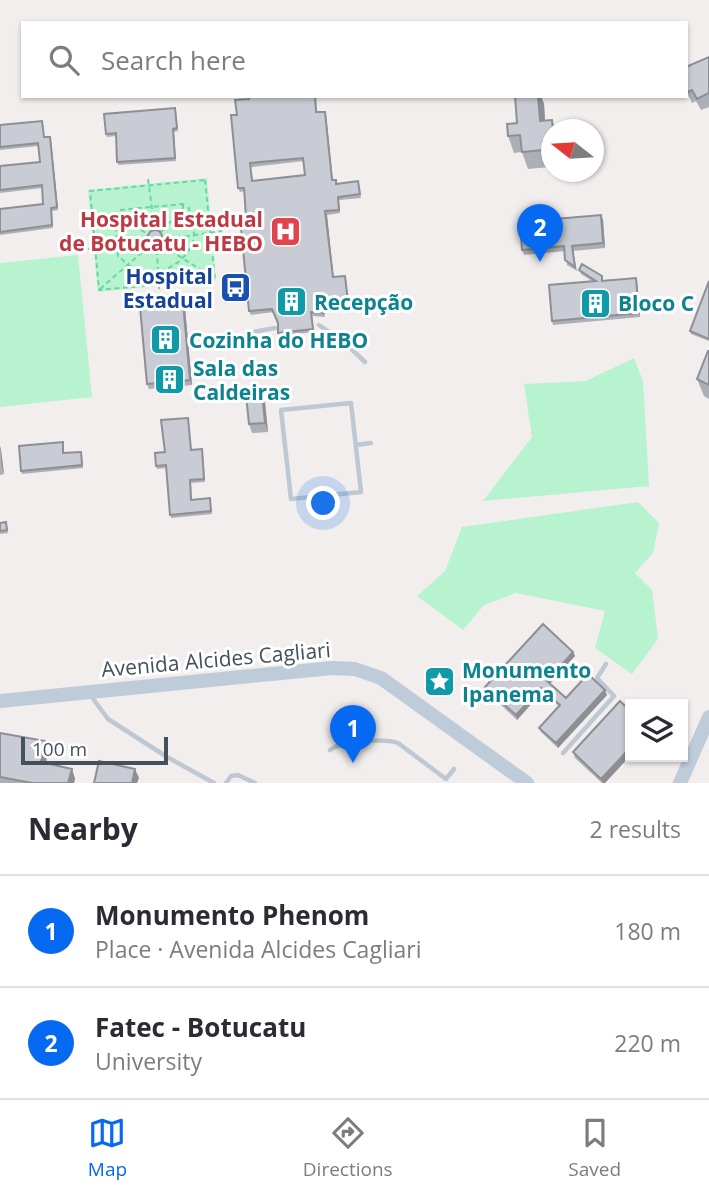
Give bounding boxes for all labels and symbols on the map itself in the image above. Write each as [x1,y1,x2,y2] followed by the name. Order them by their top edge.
[541,119,604,182] north arrow
[517,204,563,262] pin: 2
[59,205,263,257] place label: Hospital Estadual de Botucatu - HEBO
[269,214,303,248] hospital icon: Hospital Estadual de Botucatu - HEBO
[123,262,213,314] place label: Hospital Estadual
[219,271,253,305] bus stop icon: Hospital Estadual
[274,285,308,319] building icon: Recepção
[578,286,612,320] building icon: Bloco C
[314,288,413,316] place label: Recepção
[618,289,694,317] place label: Bloco C
[149,323,183,357] building icon: Cozinha do HEBO
[189,326,368,354] place label: Cozinha do HEBO
[193,354,290,406] place label: Sala das Caldeiras
[153,363,187,397] building icon: Sala das Caldeiras
[306,486,340,520] your location
[100,635,332,683] street label: Avenida Alcides Cagliari
[462,656,591,708] place label: Monumento Ipanema
[422,665,456,699] place icon: Monumento Ipanema
[330,705,376,763] pin: 1
[21,734,168,766] scale bar

